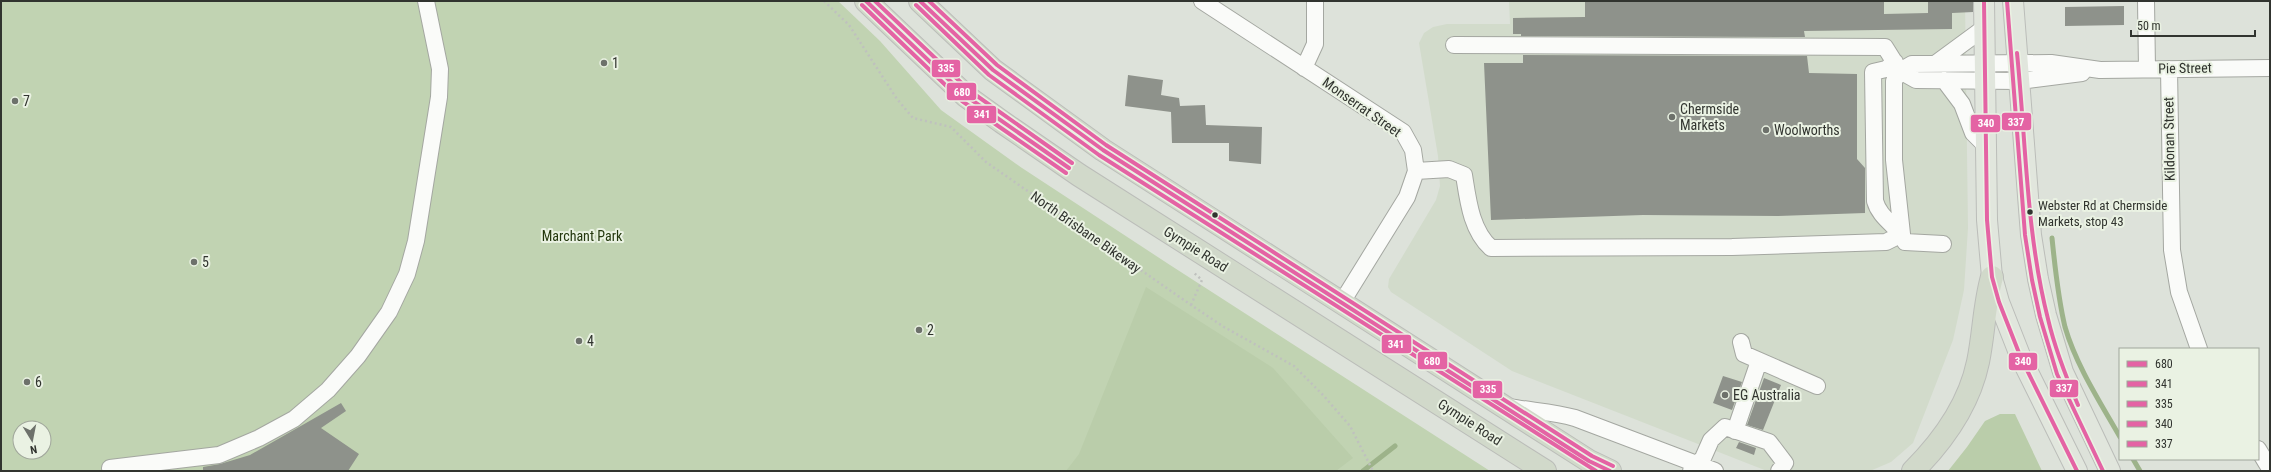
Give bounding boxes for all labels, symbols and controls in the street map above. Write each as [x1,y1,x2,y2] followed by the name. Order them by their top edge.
[2131,12,2255,38] scale bar
[2137,19,2161,33] text: 50 m
[612,55,619,71] place label: 1
[599,58,609,68] marker: 1
[931,59,961,78] line badge: 335
[2158,60,2212,76] street label: Pie Street
[938,62,955,75] text: 335
[1320,74,1404,140] street label: Monserrat Street
[946,82,977,101] line badge: 680
[954,86,971,99] text: 680
[23,93,30,109] place label: 7
[10,96,20,106] marker: 7
[2160,97,2178,181] street label: Kildonan Street
[1680,101,1740,133] place label: Chermside Markets
[966,105,997,124] line badge: 341
[974,108,990,121] text: 341
[1667,112,1677,122] marker: Chermside Markets
[2001,112,2032,131] line badge: 337
[1970,114,2001,133] line badge: 340
[2008,116,2025,129] text: 337
[1978,117,1995,130] text: 340
[1774,122,1840,138] place label: Woolworths
[1761,125,1771,135] marker: Woolworths
[1028,188,1144,276] street label: North Brisbane Bikeway
[2038,198,2167,229] place label: Webster Rd at Chermside Markets, stop 43
[2025,207,2035,217] marker: Webster Rd at Chermside Markets, stop 43
[1210,210,1220,220] unlabelled marker
[1161,223,1231,275] street label: Gympie Road
[542,228,623,244] park label: Marchant Park
[202,254,209,270] place label: 5
[189,257,199,267] marker: 5
[927,322,934,338] place label: 2
[914,325,924,335] marker: 2
[587,333,594,349] place label: 4
[1381,334,1412,354] line badge: 341
[574,336,584,346] marker: 4
[1388,338,1404,351] text: 341
[2119,348,2259,460] legend
[1417,351,1448,370] line badge: 680
[2008,352,2038,371] line badge: 340
[1424,355,1441,368] text: 680
[2015,355,2032,368] text: 340
[2155,357,2173,371] text: 680
[35,374,42,390] place label: 6
[22,377,32,387] marker: 6
[2155,377,2173,391] text: 341
[2049,379,2079,398] line badge: 337
[1472,380,1503,399] line badge: 335
[2056,382,2073,395] text: 337
[1480,383,1497,396] text: 335
[1733,387,1801,403] place label: EG Australia
[1720,390,1730,400] marker: EG Australia
[1435,396,1505,448] street label: Gympie Road
[2155,397,2173,411] text: 335
[2155,417,2173,431] text: 340
[12,420,52,460] north arrow
[2155,437,2173,451] text: 337
[29,442,38,456] text: N

